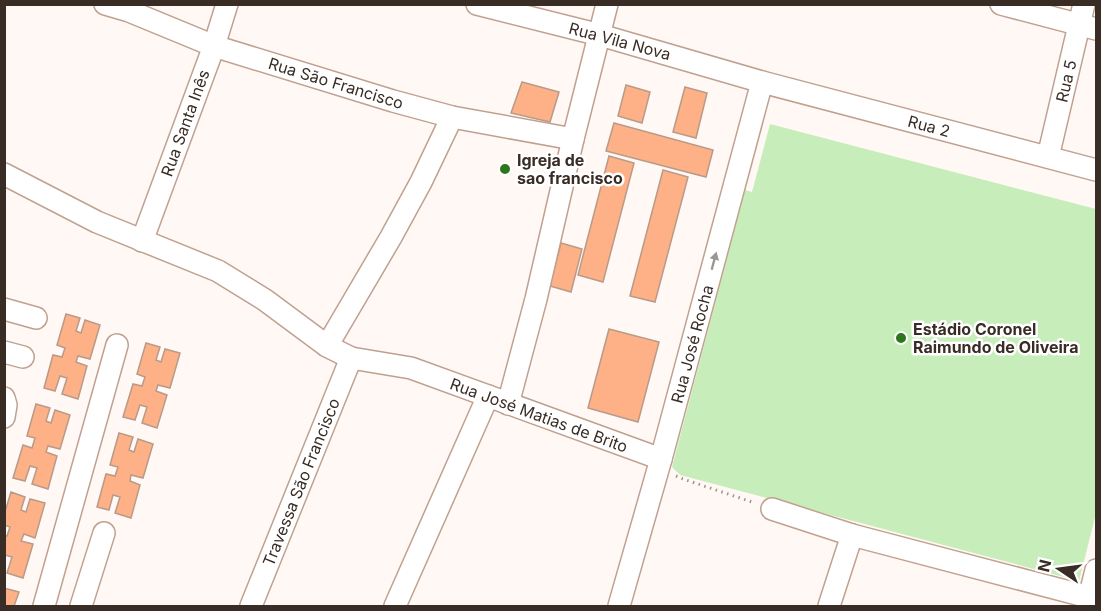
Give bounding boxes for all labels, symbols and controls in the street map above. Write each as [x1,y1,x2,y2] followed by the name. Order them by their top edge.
[567,18,673,64] street label: Rua Vila Nova
[266,53,406,113] street label: Rua São Francisco
[1051,58,1081,104] street label: Rua 5
[156,67,214,179] street label: Rua Santa Inês
[906,111,952,141] street label: Rua 2
[517,150,623,188] place label: Igreja de sao francisco
[498,162,512,176] marker: Igreja de sao francisco
[710,252,719,270] one-way arrow
[667,283,717,405] street label: Rua José Rocha
[913,319,1078,357] place label: Estádio Coronel Raimundo de Oliveira
[894,331,908,345] marker: Estádio Coronel Raimundo de Oliveira
[447,374,631,456] street label: Rua José Matias de Brito
[258,395,344,569] street label: Travessa São Francisco
[1029,539,1089,599] north arrow
[1033,557,1056,574] text: N

